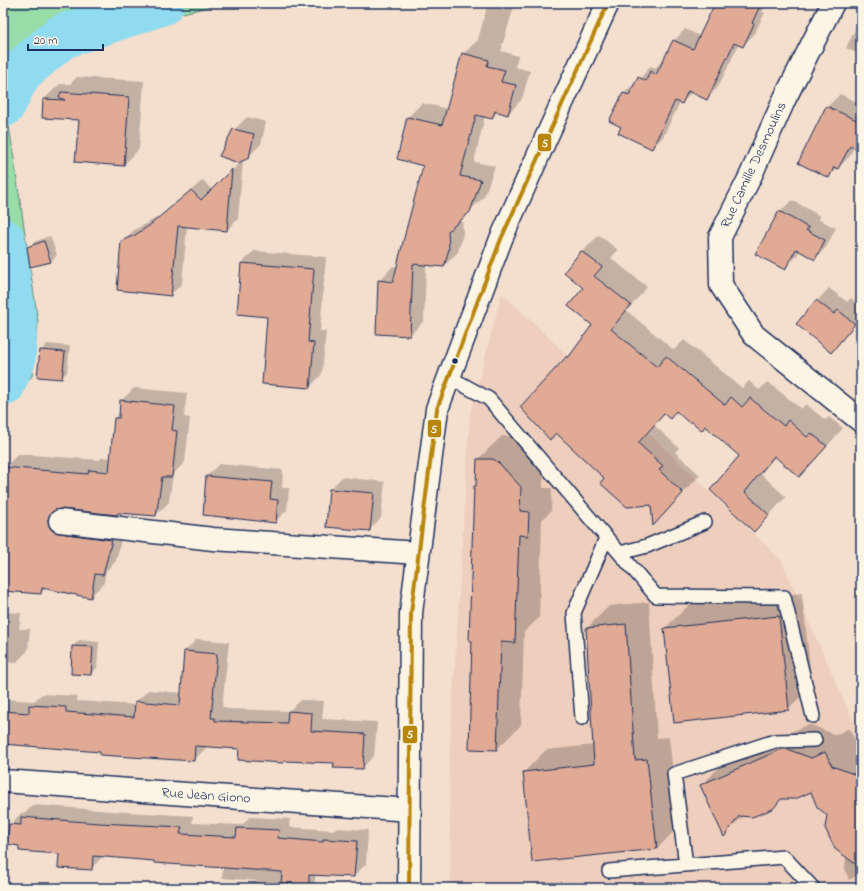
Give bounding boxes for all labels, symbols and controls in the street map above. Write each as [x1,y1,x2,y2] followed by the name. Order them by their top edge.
[28,26,103,52] scale bar
[34,32,57,50] text: 20 m
[715,98,793,232] street label: Rue Camille Desmoulins
[537,133,552,152] line badge: 5
[542,136,549,152] text: 5
[450,356,460,366] unlabelled marker
[427,419,442,438] line badge: 5
[431,422,438,438] text: 5
[402,725,418,744] line badge: 5
[407,727,414,743] text: 5
[161,782,251,810] street label: Rue Jean Giono

